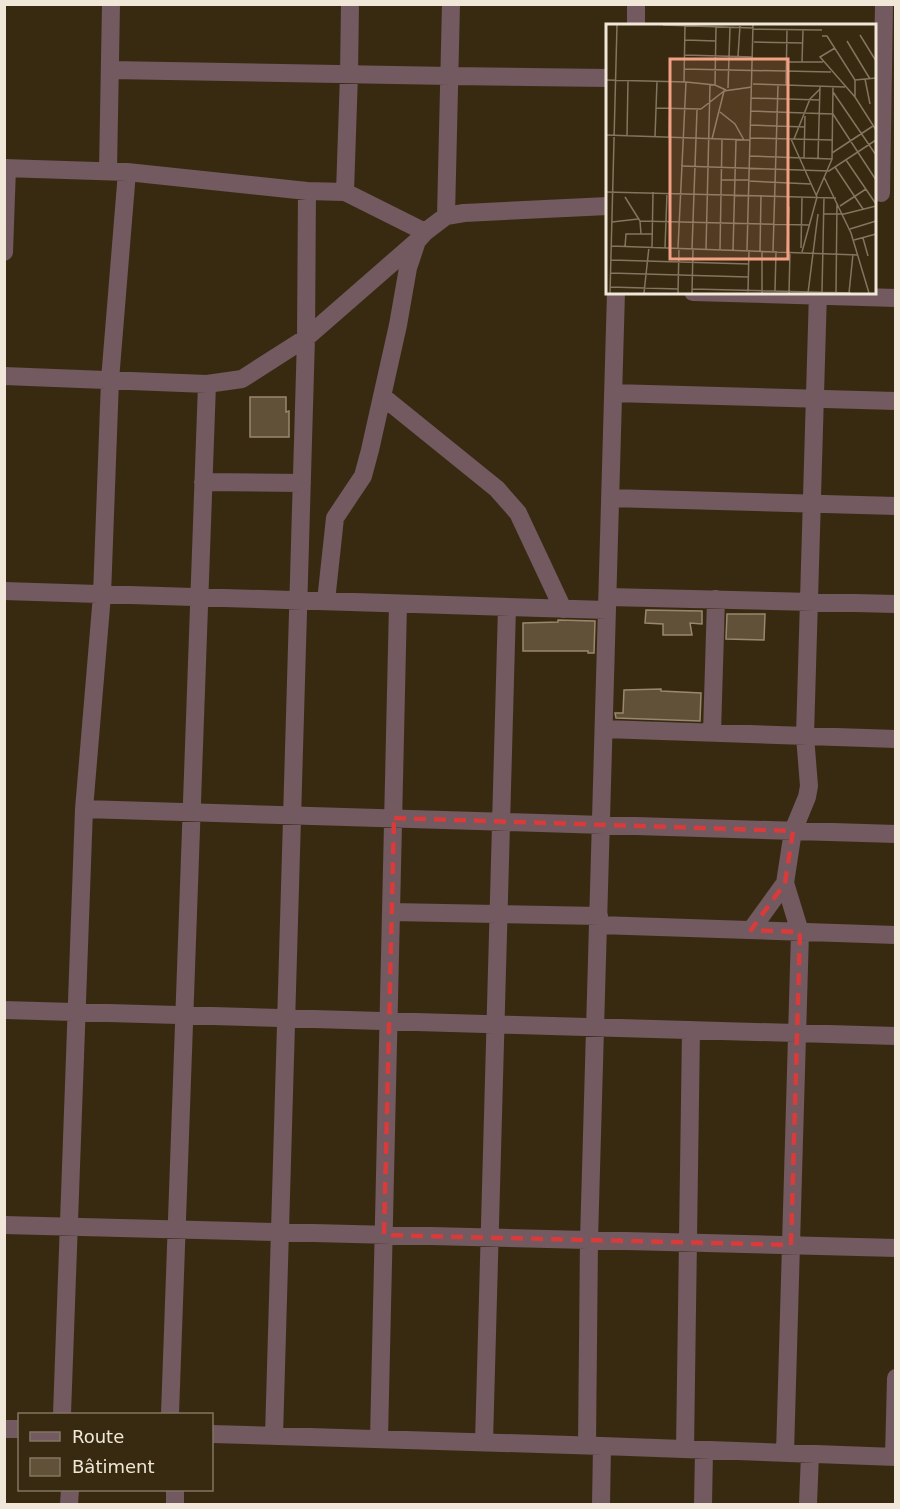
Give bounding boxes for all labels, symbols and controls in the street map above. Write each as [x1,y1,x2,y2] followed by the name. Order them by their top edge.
[606,24,876,294] inset map
[18,1413,213,1491] legend
[72,1426,124,1447] text: Route
[72,1456,155,1477] text: Bâtiment

